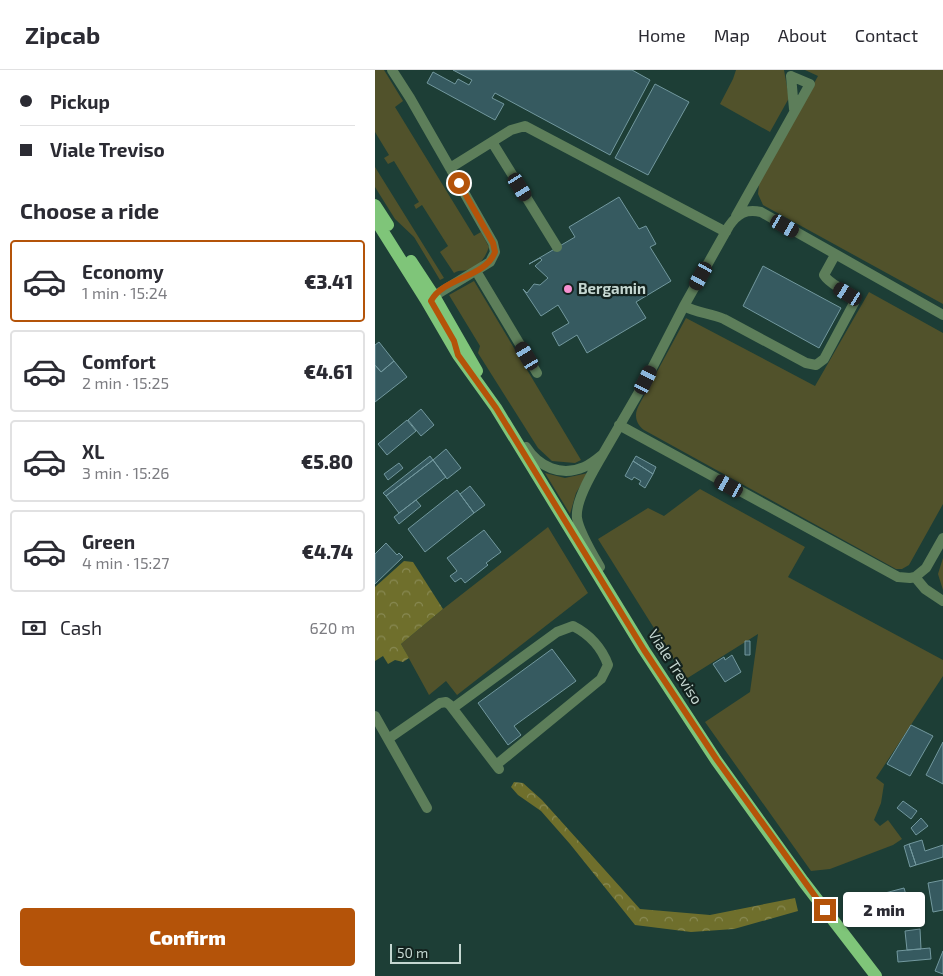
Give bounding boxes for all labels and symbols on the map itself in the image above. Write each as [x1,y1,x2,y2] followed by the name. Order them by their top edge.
[505,170,534,204] car
[448,172,470,194] route start
[768,212,801,240] car
[687,259,714,293] car
[578,279,646,297] place label: Bergamin
[831,280,864,308] car
[562,283,574,295] marker: Bergamin
[512,339,541,373] car
[632,363,659,397] car
[712,472,745,500] car
[645,626,707,707] street label: Viale Treviso
[843,892,925,928] callout: 2 min
[814,899,836,921] route end
[390,941,461,964] scale bar

